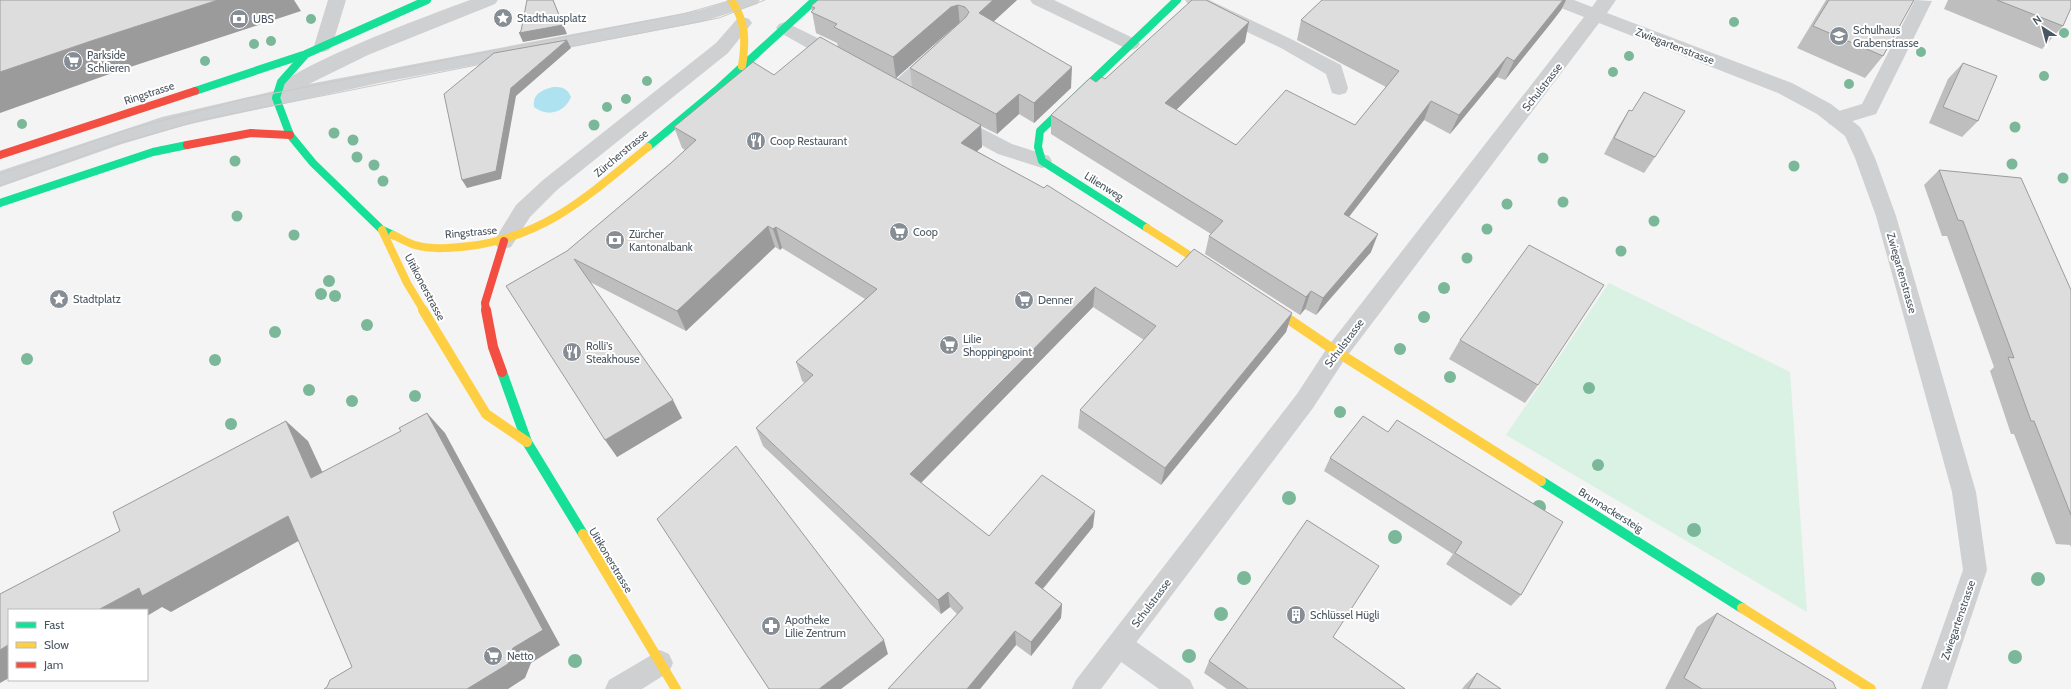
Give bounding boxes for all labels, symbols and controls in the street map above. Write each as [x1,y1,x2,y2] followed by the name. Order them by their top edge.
[492,7,514,29] place icon: Stadthausplatz
[228,8,250,30] bank icon: UBS
[2023,8,2063,48] north arrow
[517,11,586,25] place label: Stadthausplatz
[253,12,274,26] place label: UBS
[2030,12,2044,28] text: N
[1853,23,1919,50] place label: Schulhaus Grabenstrasse
[1634,25,1717,68] street label: Zwiegartenstrasse
[1828,25,1850,47] school or university icon: Schulhaus Grabenstrasse
[87,48,130,75] place label: Parkside Schlieren
[62,50,84,72] supermarket icon: Parkside Schlieren
[1519,60,1565,114] street label: Schulstrasse
[122,78,176,108] street label: Ringstrasse
[591,126,651,180] street label: Zürcherstrasse
[745,130,767,152] restaurant icon: Coop Restaurant
[770,134,847,148] place label: Coop Restaurant
[1082,169,1127,204] street label: Lilienweg
[888,221,910,243] supermarket icon: Coop
[444,223,498,241] street label: Ringstrasse
[913,225,938,239] place label: Coop
[629,227,693,254] place label: Zürcher Kantonalbank
[604,229,626,251] bank icon: Zürcher Kantonalbank
[1884,231,1920,315] street label: Zwiegartenstrasse
[401,251,449,323] street label: Uitikonerstrasse
[48,288,70,310] place icon: Stadtplatz
[1013,289,1035,311] supermarket icon: Denner
[73,292,121,306] place label: Stadtplatz
[1038,293,1073,307] place label: Denner
[1321,316,1367,370] street label: Schulstrasse
[963,332,1032,359] place label: Lilie Shoppingpoint
[938,334,960,356] supermarket icon: Lilie Shoppingpoint
[586,339,640,366] place label: Rolli's Steakhouse
[561,341,583,363] restaurant icon: Rolli's Steakhouse
[1576,485,1646,536] street label: Brunnackersteig
[586,525,636,596] street label: Uitikonerstrasse
[1128,576,1174,630] street label: Schulstrasse
[1938,578,1978,662] street label: Zwiegartenstrasse
[1285,604,1307,626] building icon: Schlüssel Hügli
[1310,608,1379,622] place label: Schlüssel Hügli
[8,609,148,681] legend
[785,613,846,640] place label: Apotheke Lilie Zentrum
[760,615,782,637] pharmacy icon: Apotheke Lilie Zentrum
[44,617,64,632] text: Fast
[44,637,69,652] text: Slow
[482,645,504,667] supermarket icon: Netto
[507,649,534,663] place label: Netto
[43,657,63,672] text: Jam

